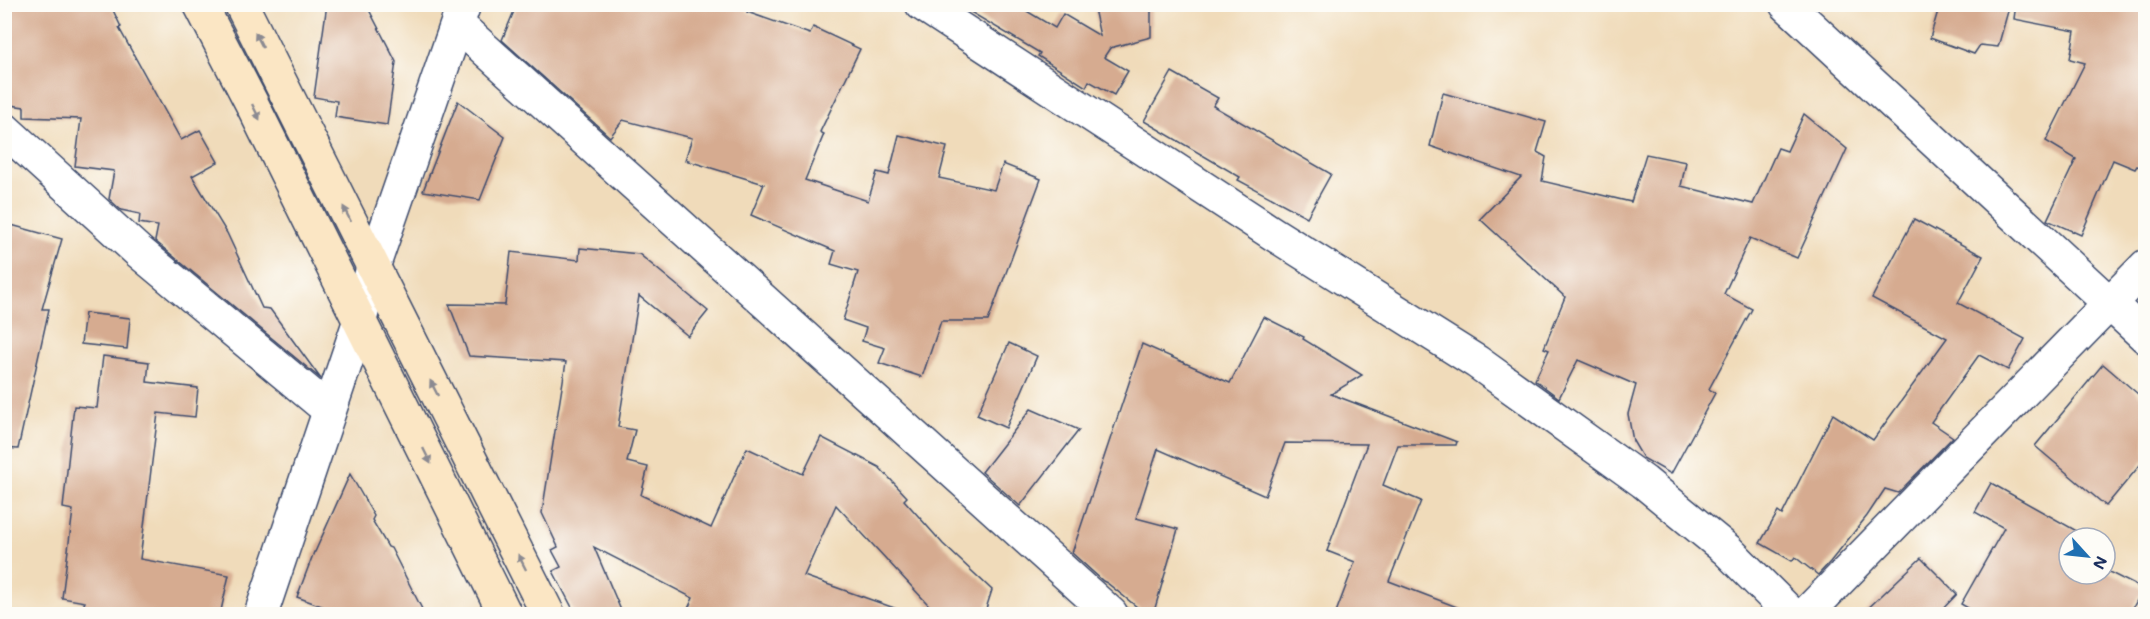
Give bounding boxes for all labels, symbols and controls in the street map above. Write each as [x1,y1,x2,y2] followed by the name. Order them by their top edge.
[254,31,263,48] one-way arrow
[251,104,261,121] one-way arrow
[342,205,351,222] one-way arrow
[430,379,440,397] one-way arrow
[422,448,431,465] one-way arrow
[2057,526,2117,586] north arrow
[2089,553,2113,573] text: N
[517,554,527,571] one-way arrow

